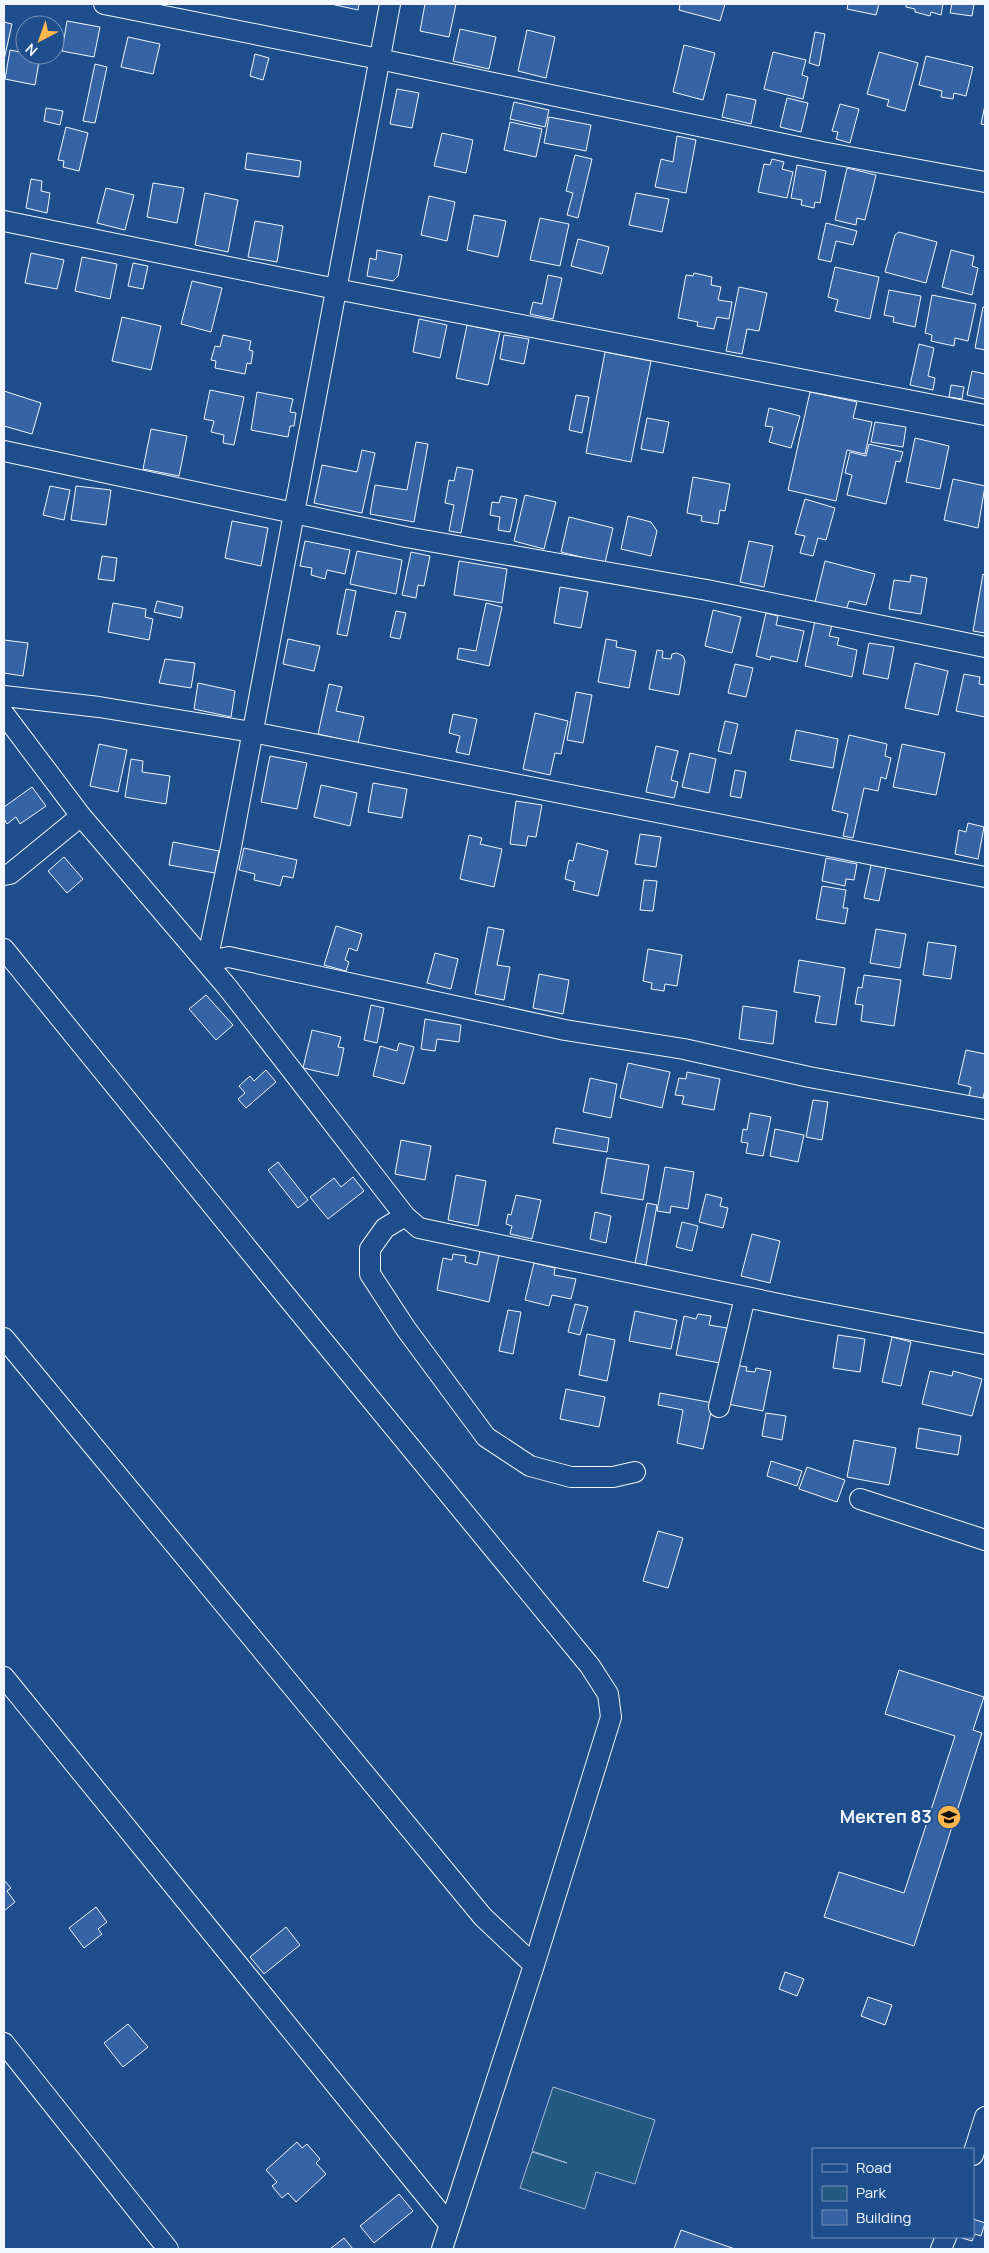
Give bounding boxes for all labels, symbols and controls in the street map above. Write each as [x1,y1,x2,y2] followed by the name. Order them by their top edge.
[15,15,65,65] north arrow
[21,40,41,61] text: N
[840,1804,932,1828] place label: Мектеп 83
[936,1804,962,1830] school or university icon: Мектеп 83
[812,2148,974,2238] legend
[856,2157,892,2178] text: Road
[856,2182,886,2203] text: Park
[856,2207,911,2228] text: Building

